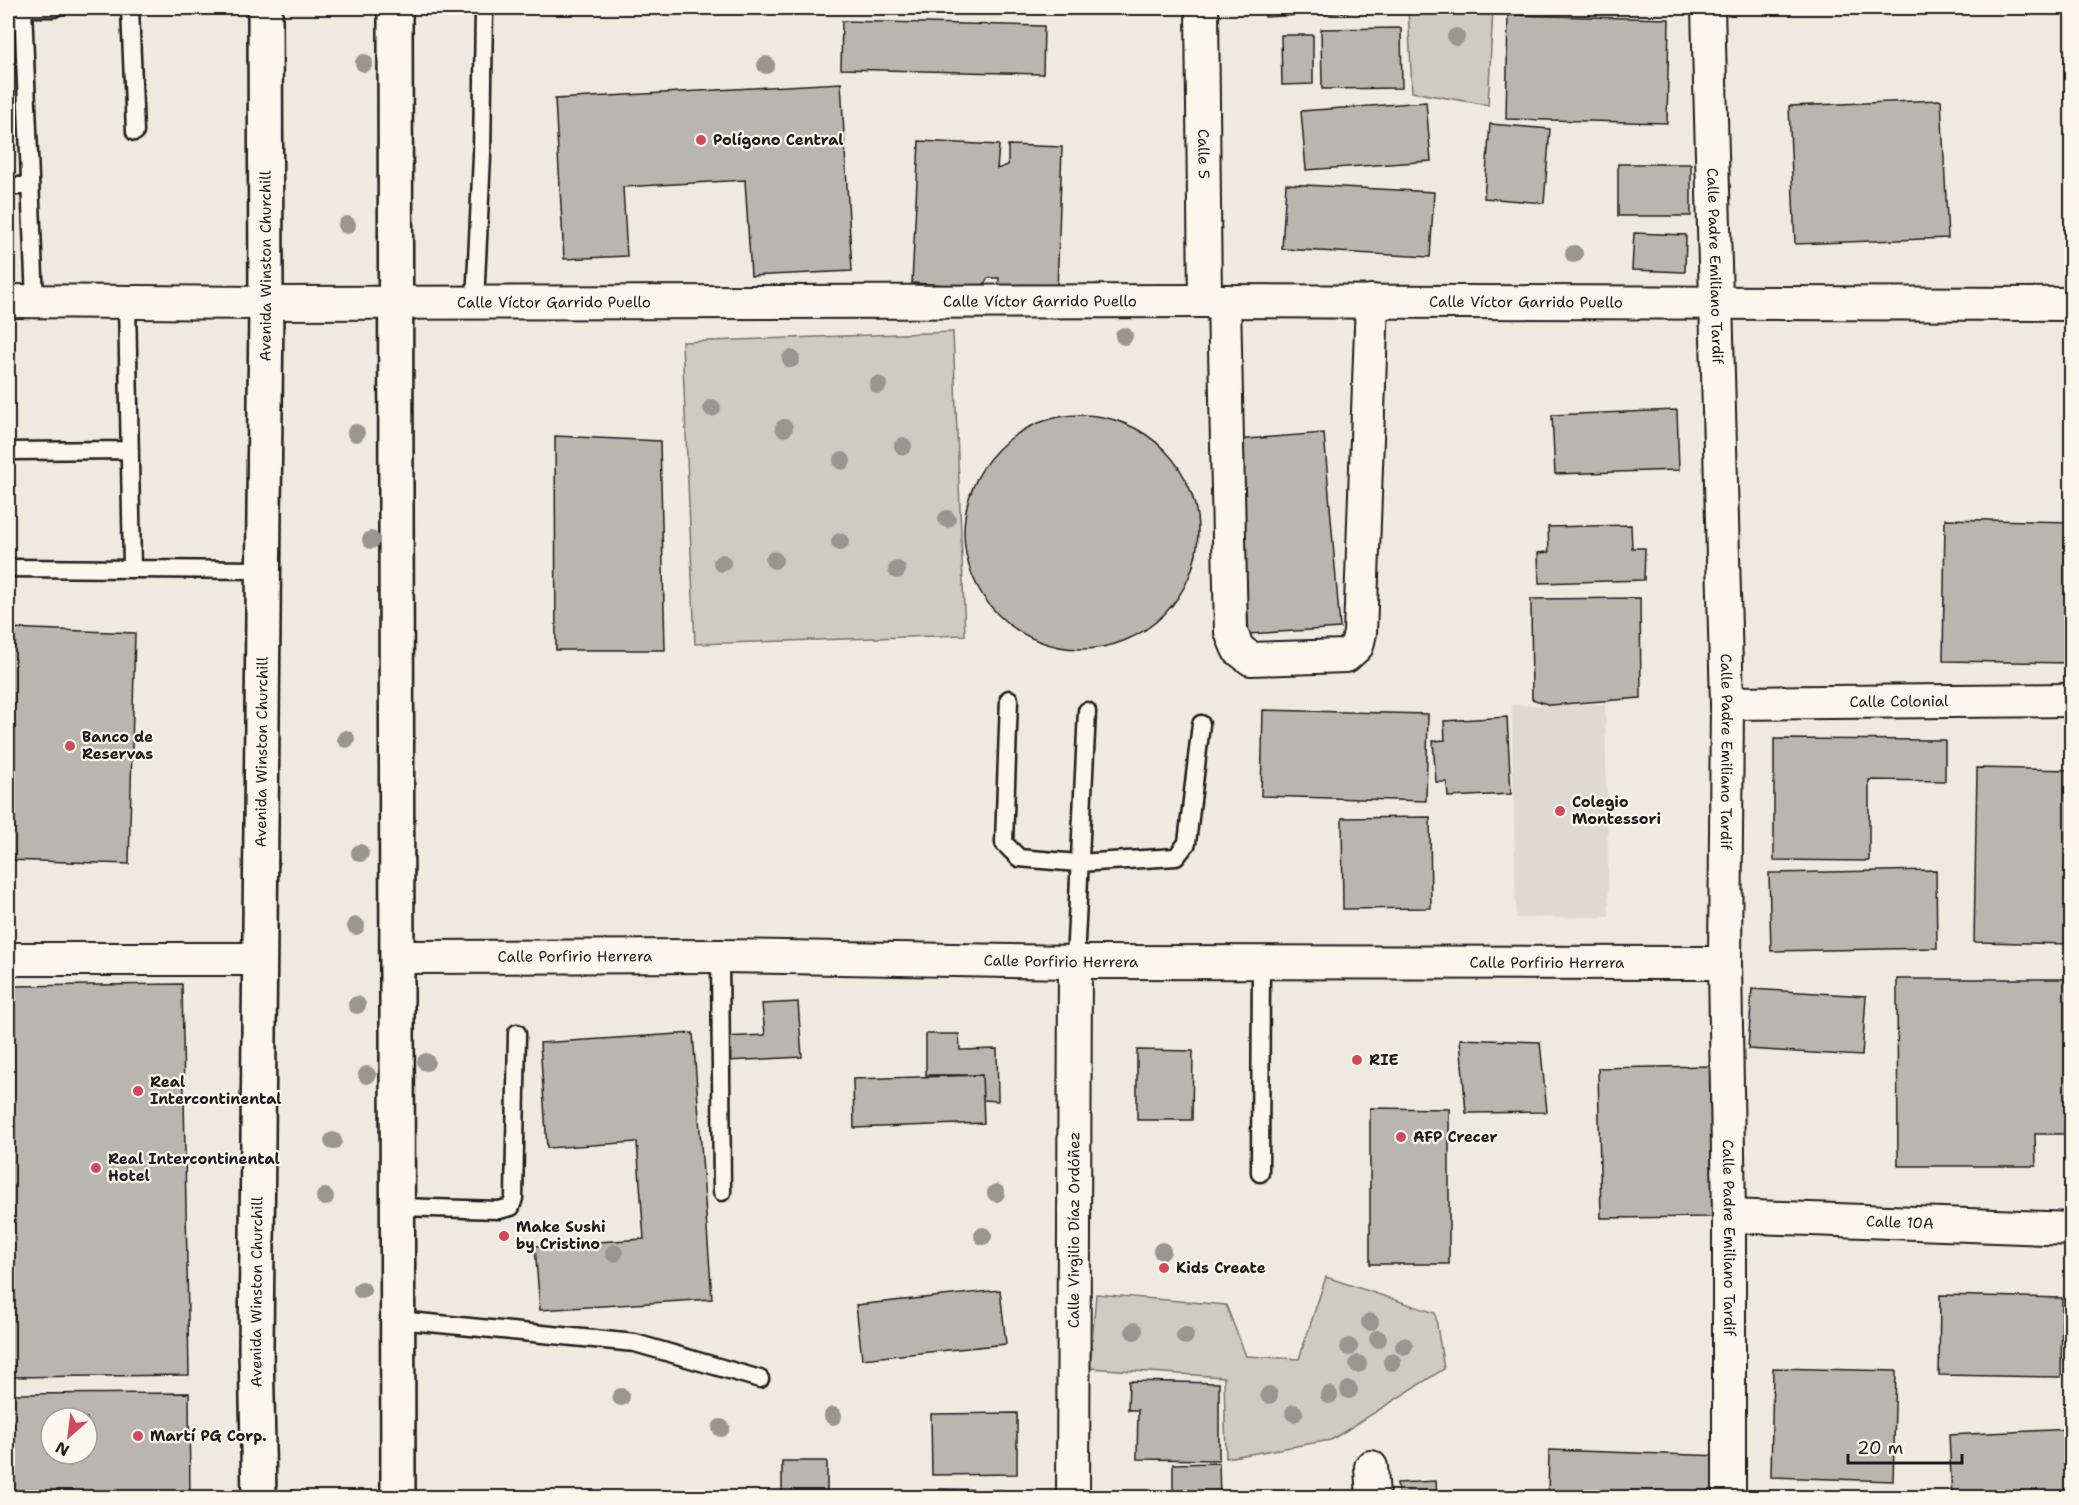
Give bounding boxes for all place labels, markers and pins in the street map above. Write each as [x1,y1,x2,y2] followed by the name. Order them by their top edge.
[713,130,844,150] place label: Polígono Central
[694,133,708,147] marker: Polígono Central
[82,727,153,764] place label: Banco de Reservas
[63,739,77,753] marker: Banco de Reservas
[1572,792,1661,829] place label: Colegio Montessori
[1553,804,1567,818] marker: Colegio Montessori
[1369,1050,1399,1070] place label: RIE
[1350,1053,1364,1067] marker: RIE
[150,1072,282,1109] place label: Real Intercontinental
[131,1084,145,1098] marker: Real Intercontinental
[1413,1127,1498,1147] place label: AFP Crecer
[1394,1130,1408,1144] marker: AFP Crecer
[108,1149,280,1186] place label: Real Intercontinental Hotel
[89,1161,103,1175] marker: Real Intercontinental Hotel
[516,1217,606,1254] place label: Make Sushi by Cristino
[497,1229,511,1243] marker: Make Sushi by Cristino
[1176,1258,1266,1278] place label: Kids Create
[1157,1261,1171,1275] marker: Kids Create
[150,1426,267,1446] place label: Martí PG Corp.
[131,1429,145,1443] marker: Martí PG Corp.

